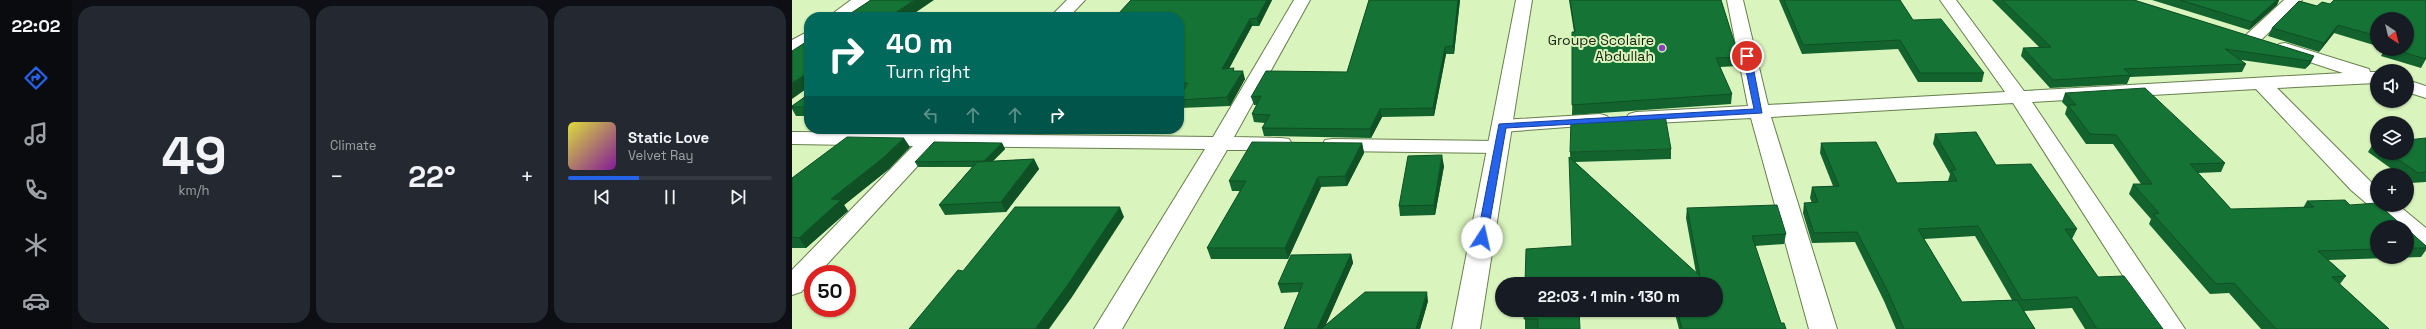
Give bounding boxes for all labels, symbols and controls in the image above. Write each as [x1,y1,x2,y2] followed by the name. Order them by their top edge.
[2370,12,2414,56] north arrow
[2370,12,2414,264] map controls
[11,14,61,37] text: 22:02
[886,25,953,61] text: 40 m
[820,28,872,80] icon: right
[1548,31,1654,65] place label: Groupe Scolaire Abdullah
[1730,39,1764,73] pin
[1657,43,1667,53] marker: Groupe Scolaire Abdullah
[1736,45,1758,67] icon: arrive
[886,60,970,83] text: Turn right
[22,64,50,92] icon: directions
[2370,64,2414,108] button: sound
[920,104,942,126] icon: left
[962,104,984,126] icon: ahead
[1004,104,1026,126] icon: ahead
[1046,104,1068,126] icon: right
[2370,116,2414,160] button: layers
[22,120,50,148] icon: music
[161,123,227,189] text: 49
[628,128,709,147] text: Static Love
[330,137,376,154] text: Climate
[628,147,693,164] text: Velvet Ray
[408,157,456,196] text: 22°
[330,162,344,190] text: −
[520,162,534,190] text: +
[2370,168,2414,212] button: +
[22,176,50,204] icon: phone
[179,182,209,199] text: km/h
[591,186,613,208] icon: previous
[659,186,681,208] icon: pause
[727,186,749,208] icon: next
[1461,217,1503,259] position arrow
[2370,220,2414,264] button: −
[22,231,50,259] icon: climate
[804,265,856,317] speed limit sign: 50
[22,287,50,315] icon: car
[1538,287,1680,306] text: 22:03 · 1 min · 130 m

